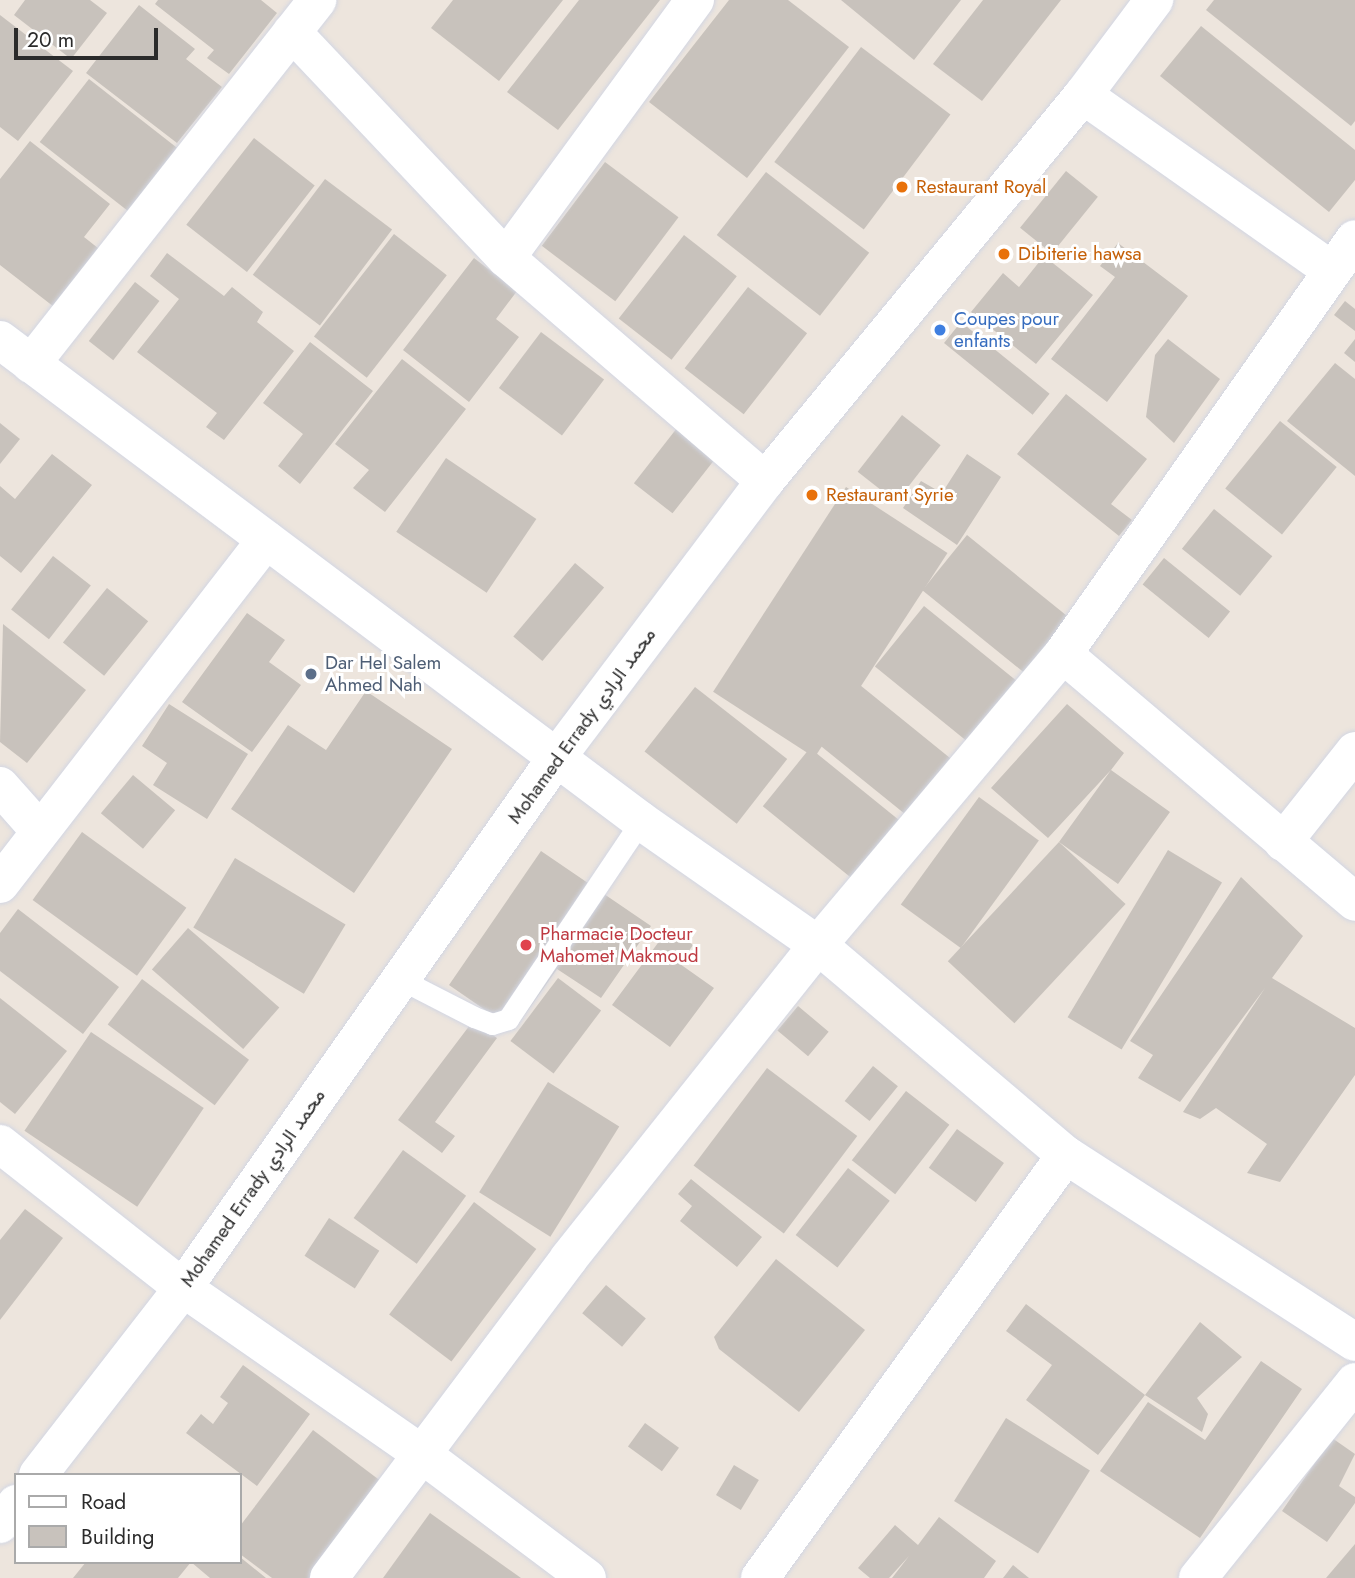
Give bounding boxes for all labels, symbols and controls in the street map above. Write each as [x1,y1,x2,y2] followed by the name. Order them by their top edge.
[18,14,161,58] scale bar
[27,25,74,55] text: 20 m
[916,176,1046,198] place label: Restaurant Royal
[894,179,910,195] marker: Restaurant Royal
[1018,243,1142,265] place label: Dibiterie hawsa
[996,246,1012,262] marker: Dibiterie hawsa
[954,308,1059,352] place label: Coupes pour enfants
[932,322,948,338] marker: Coupes pour enfants
[826,484,954,506] place label: Restaurant Syrie
[804,487,820,503] marker: Restaurant Syrie
[503,624,661,828] street label: Mohamed Errady محمد الرادي
[325,652,441,696] place label: Dar Hel Salem Ahmed Nah
[303,666,319,682] marker: Dar Hel Salem Ahmed Nah
[540,923,699,967] place label: Pharmacie Docteur Mahomet Makmoud
[518,937,534,953] marker: Pharmacie Docteur Mahomet Makmoud
[176,1085,330,1291] street label: Mohamed Errady محمد الرادي
[14,1473,242,1564] legend
[81,1487,126,1517] text: Road
[81,1522,154,1552] text: Building

